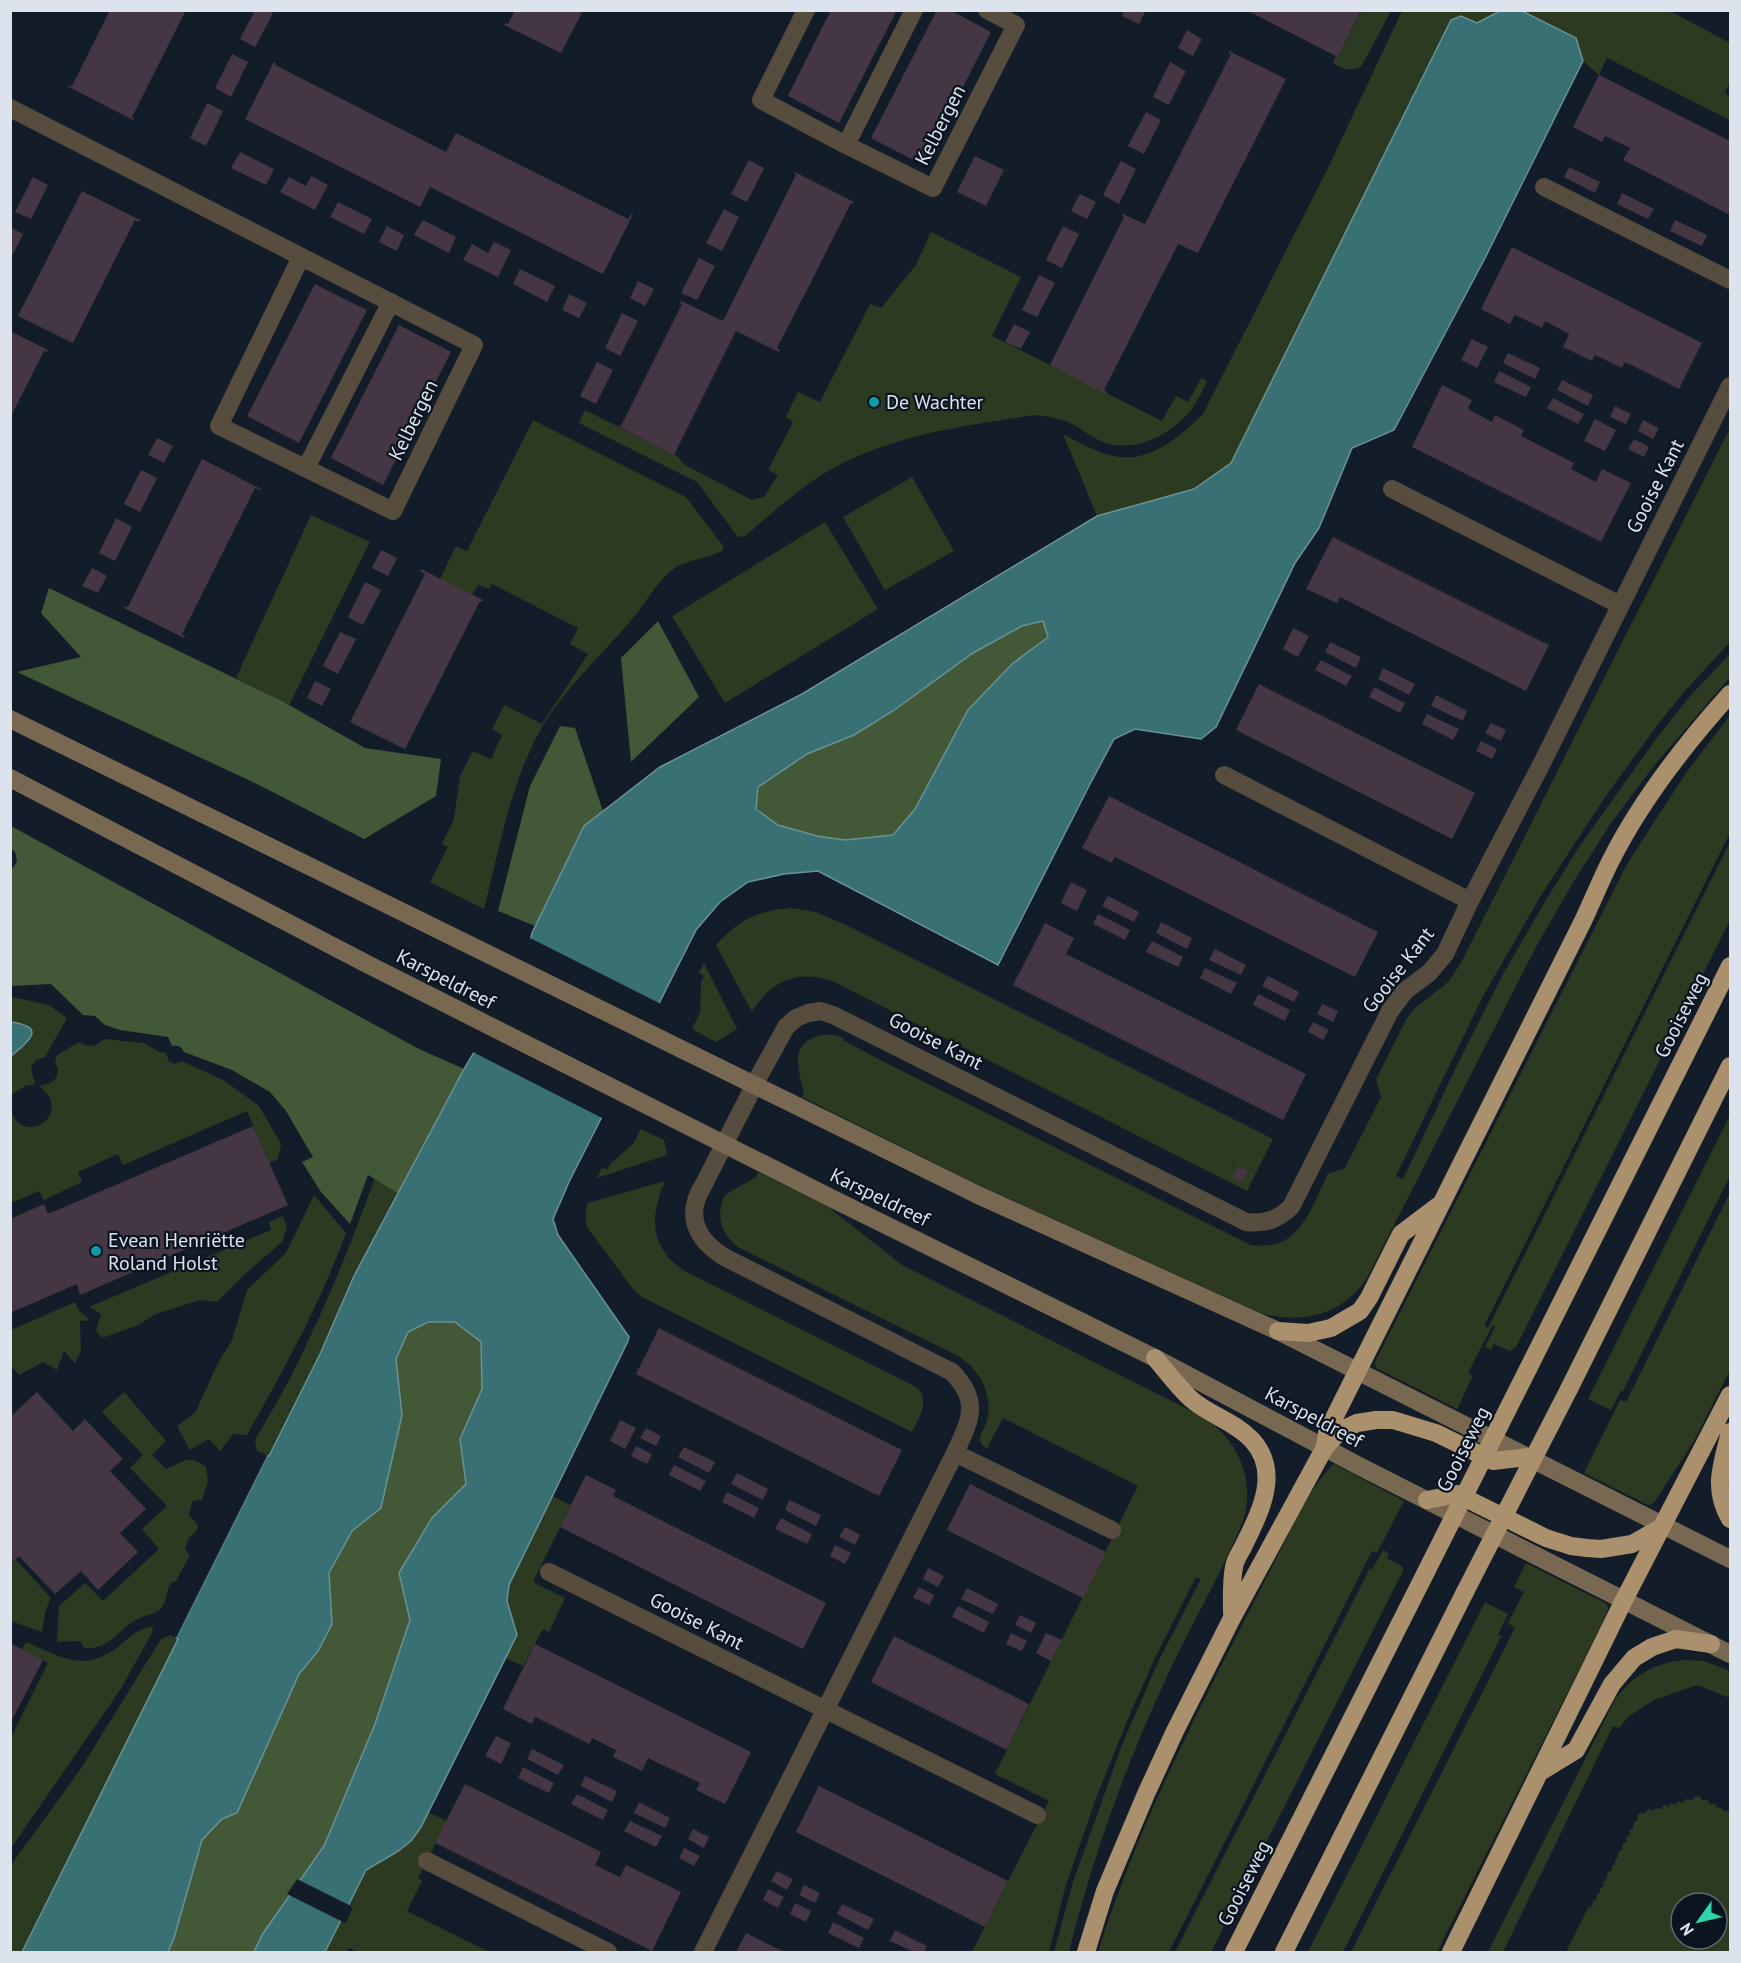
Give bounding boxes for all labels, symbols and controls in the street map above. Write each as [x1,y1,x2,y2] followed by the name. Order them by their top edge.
[909,80,971,170] street label: Kelbergen
[382,375,444,465] street label: Kelbergen
[886,389,984,415] place label: De Wachter
[867,395,881,409] marker: De Wachter
[1620,434,1690,537] street label: Gooise Kant
[1356,922,1440,1018] street label: Gooise Kant
[392,943,501,1016] street label: Karspeldreef
[1648,968,1714,1062] street label: Gooiseweg
[885,1006,988,1076] street label: Gooise Kant
[826,1162,936,1233] street label: Karspeldreef
[108,1227,245,1276] place label: Evean Henriëtte Roland Holst
[89,1244,103,1258] marker: Evean Henriëtte Roland Holst
[1260,1380,1369,1455] street label: Karspeldreef
[1430,1402,1496,1496] street label: Gooiseweg
[646,1586,749,1656] street label: Gooise Kant
[1211,1836,1277,1930] street label: Gooiseweg
[1669,1891,1729,1951] north arrow
[1675,1919,1698,1939] text: N

